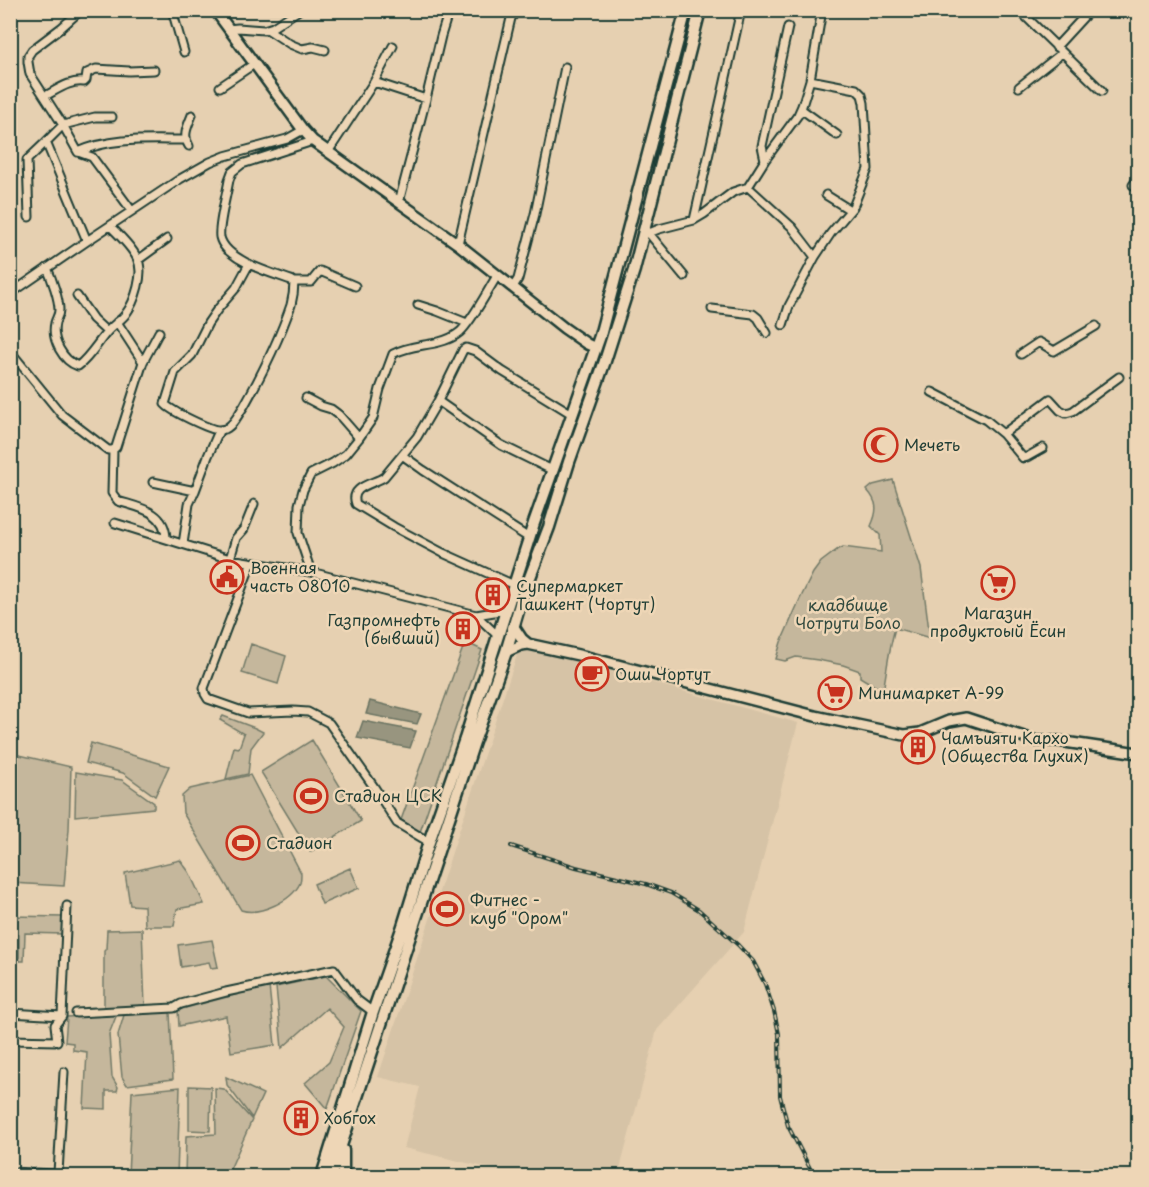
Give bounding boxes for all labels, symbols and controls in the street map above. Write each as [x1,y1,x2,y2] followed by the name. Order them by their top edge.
[863,427,899,463] mosque icon: Мечеть
[904,432,960,456] place label: Мечеть
[250,555,350,597] place label: Военная часть 08010
[209,559,245,595] public building icon: Военная часть 08010
[980,565,1016,601] supermarket icon: Магазин продуктоый Ёсин
[516,573,655,615] place label: Супермаркет Ташкент (Чортут)
[475,577,511,613] building icon: Супермаркет Ташкент (Чортут)
[795,592,901,634] park label: кладбище Чотрути Боло
[930,600,1066,642] place label: Магазин продуктоый Ёсин
[328,607,440,649] place label: Газпромнефть (бывший)
[445,611,481,647] building icon: Газпромнефть (бывший)
[574,656,610,692] cafe icon: Оши Чортут
[615,661,711,685] place label: Оши Чортут
[817,675,853,711] supermarket icon: Минимаркет А-99
[858,680,1004,704] place label: Минимаркет А-99
[941,725,1089,767] place label: Чамъияти Кархо (Общества Глухих)
[900,729,936,765] building icon: Чамъияти Кархо (Общества Глухих)
[293,778,329,814] sports icon: Стадион ЦСК
[334,783,442,807] place label: Стадион ЦСК
[225,825,261,861] sports icon: Стадион
[266,830,333,854] place label: Стадион
[470,887,568,929] place label: Фитнес - клуб "Ором"
[429,891,465,927] sports icon: Фитнес - клуб "Ором"
[283,1100,319,1136] building icon: Хобгох
[324,1105,376,1129] place label: Хобгох

